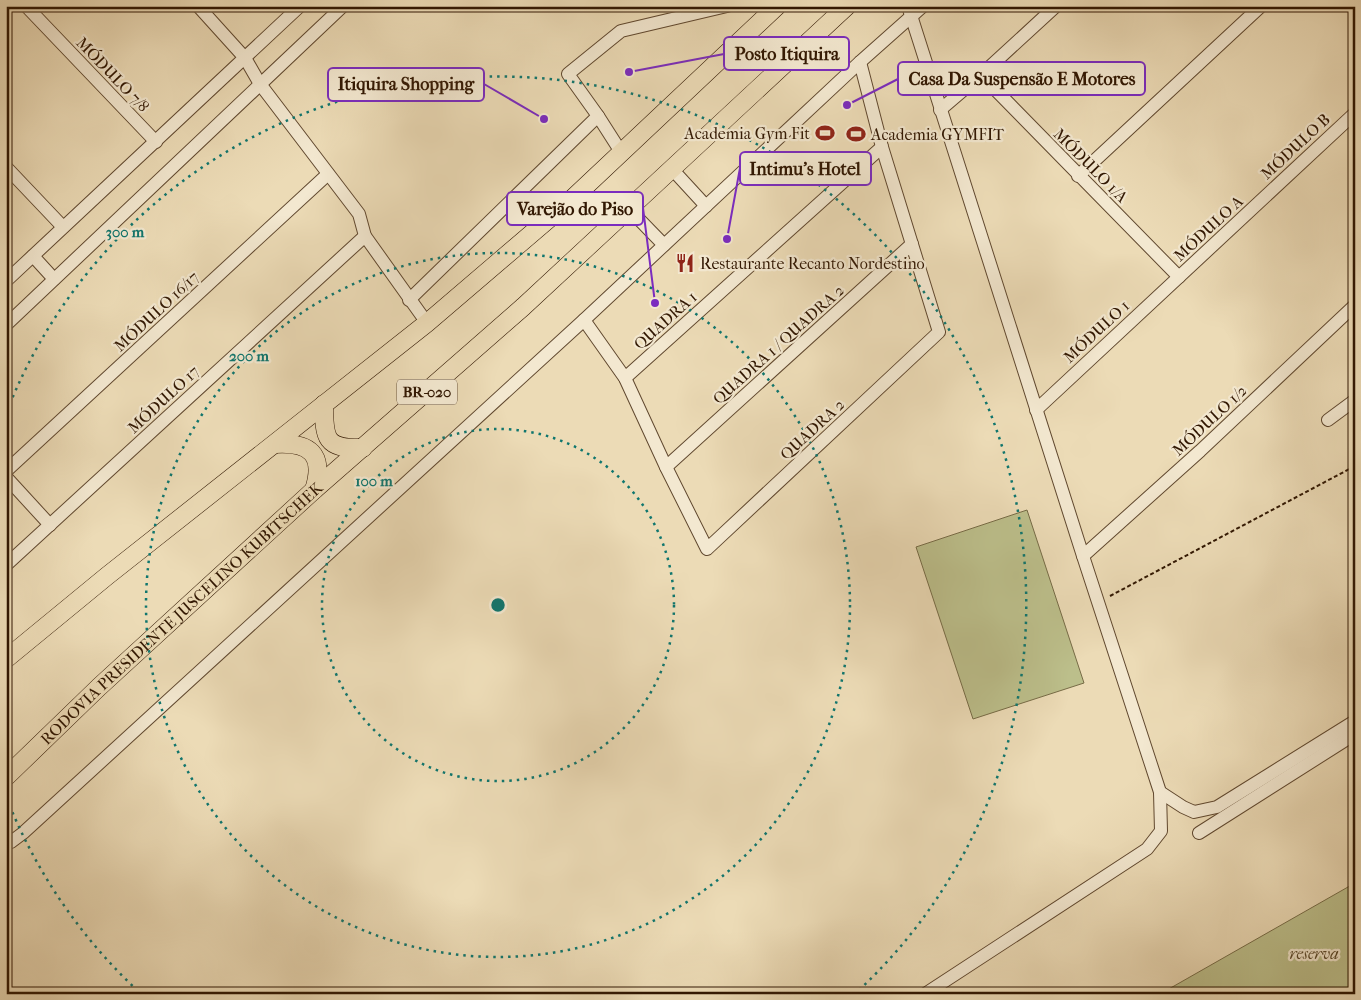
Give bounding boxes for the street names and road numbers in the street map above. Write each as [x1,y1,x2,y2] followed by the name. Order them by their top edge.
[72,32,154,116] street label: MÓDULO 7/8
[1256,109,1334,183] street label: MÓDULO B
[1050,124,1133,207] street label: MÓDULO 1/A
[1169,190,1247,265] street label: MÓDULO A
[109,266,203,355] street label: MÓDULO 16/17
[709,281,848,408] street label: QUADRA 1 / QUADRA 2
[630,287,701,354] street label: QUADRA 1
[1059,295,1133,367] street label: MÓDULO 1
[123,361,203,437] street label: MÓDULO 17
[397,380,457,404] road number: BR-020
[1167,380,1251,460] street label: MÓDULO 1/2
[776,395,848,464] street label: QUADRA 2
[37,477,327,749] street label: RODOVIA PRESIDENTE JUSCELINO KUBITSCHEK

